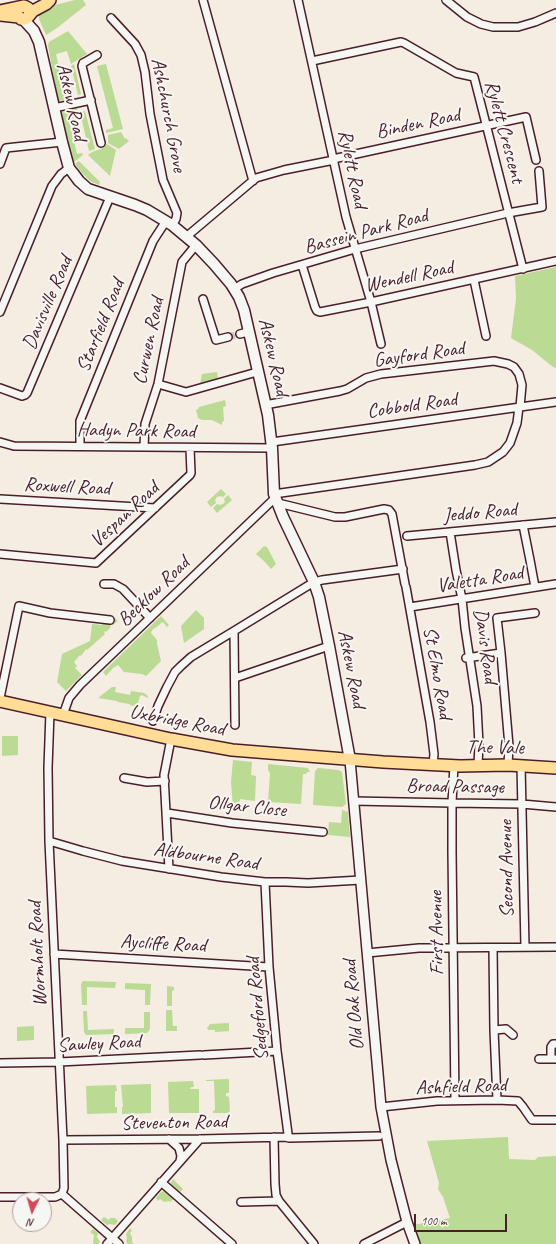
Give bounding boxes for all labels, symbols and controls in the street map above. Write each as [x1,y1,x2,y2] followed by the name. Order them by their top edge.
[145,56,191,174] street label: Ashchurch Grove
[50,61,92,143] street label: Askew Road
[479,78,529,186] street label: Rylett Crescent
[374,103,462,145] street label: Binden Road
[332,128,372,210] street label: Rylett Road
[302,204,430,260] street label: Bassein Park Road
[18,253,78,353] street label: Davisville Road
[363,256,455,298] street label: Wendell Road
[72,276,130,376] street label: Starfield Road
[128,295,170,387] street label: Curwen Road
[252,316,294,398] street label: Askew Road
[372,337,466,373] street label: Gayford Road
[366,388,458,424] street label: Cobbold Road
[77,418,195,444] street label: Hadyn Park Road
[23,473,111,501] street label: Roxwell Road
[86,477,164,553] street label: Vespan Road
[442,498,518,528] street label: Jeddo Road
[113,552,195,632] street label: Becklow Road
[435,561,525,599] street label: Valetta Road
[468,607,502,685] street label: Davis Road
[417,625,457,721] street label: St Elmo Road
[332,628,370,710] street label: Askew Road
[127,700,227,742] street label: Uxbridge Road
[466,735,524,761] street label: The Vale
[406,774,504,800] street label: Broad Passage
[207,791,287,823] street label: Ollgar Close
[494,820,520,918] street label: Second Avenue
[152,838,260,876] street label: Aldbourne Road
[424,891,450,975] street label: First Avenue
[23,901,53,1007] street label: Wormholt Road
[120,930,206,958] street label: Aycliffe Road
[242,956,274,1062] street label: Sedgeford Road
[338,959,370,1051] street label: Old Oak Road
[57,1030,141,1058] street label: Sawley Road
[415,1073,507,1101] street label: Ashfield Road
[121,1110,227,1136] street label: Steventon Road
[12,1192,52,1232] north arrow
[416,1206,509,1232] scale bar
[421,1213,447,1229] text: 100 m
[27,1216,35,1230] text: N

